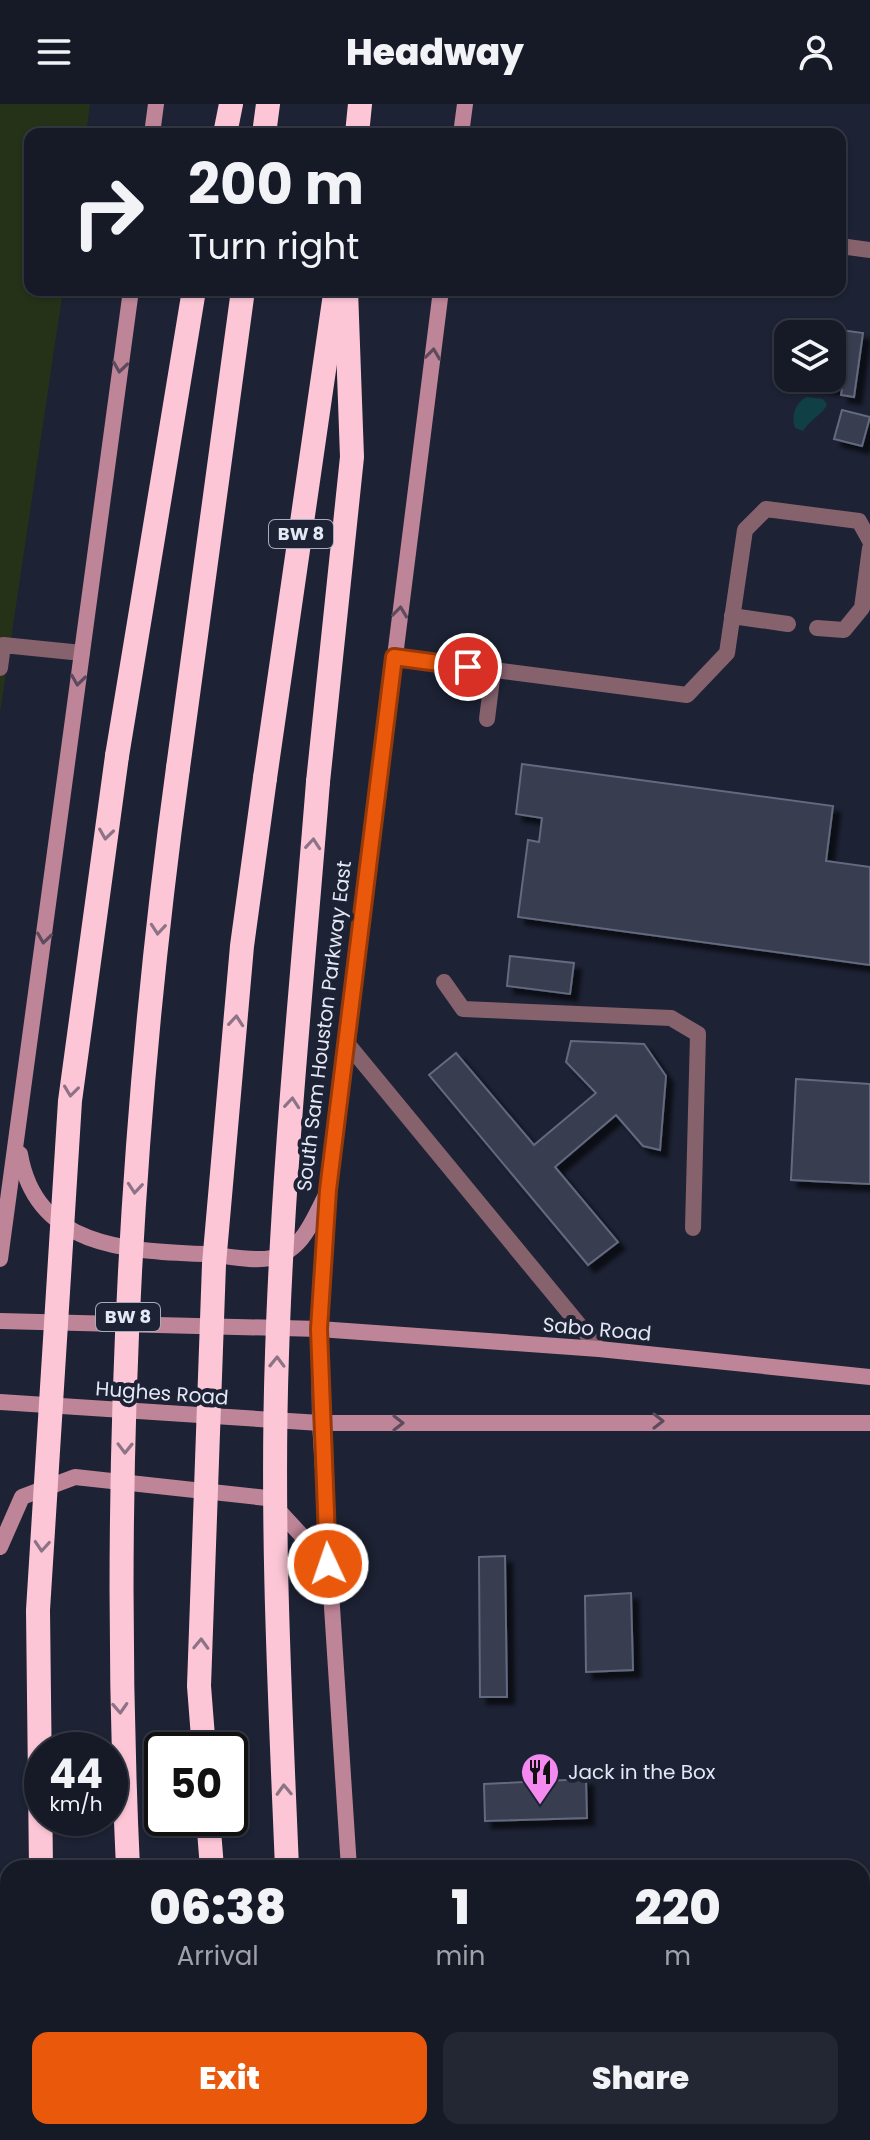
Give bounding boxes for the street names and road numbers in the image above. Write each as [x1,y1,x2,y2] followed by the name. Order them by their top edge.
[269,520,333,548] road number: BW 8
[290,859,358,1193] street label: South Sam Houston Parkway East
[96,1303,160,1331] road number: BW 8
[542,1310,652,1348] street label: Sabo Road
[95,1374,229,1412] street label: Hughes Road

